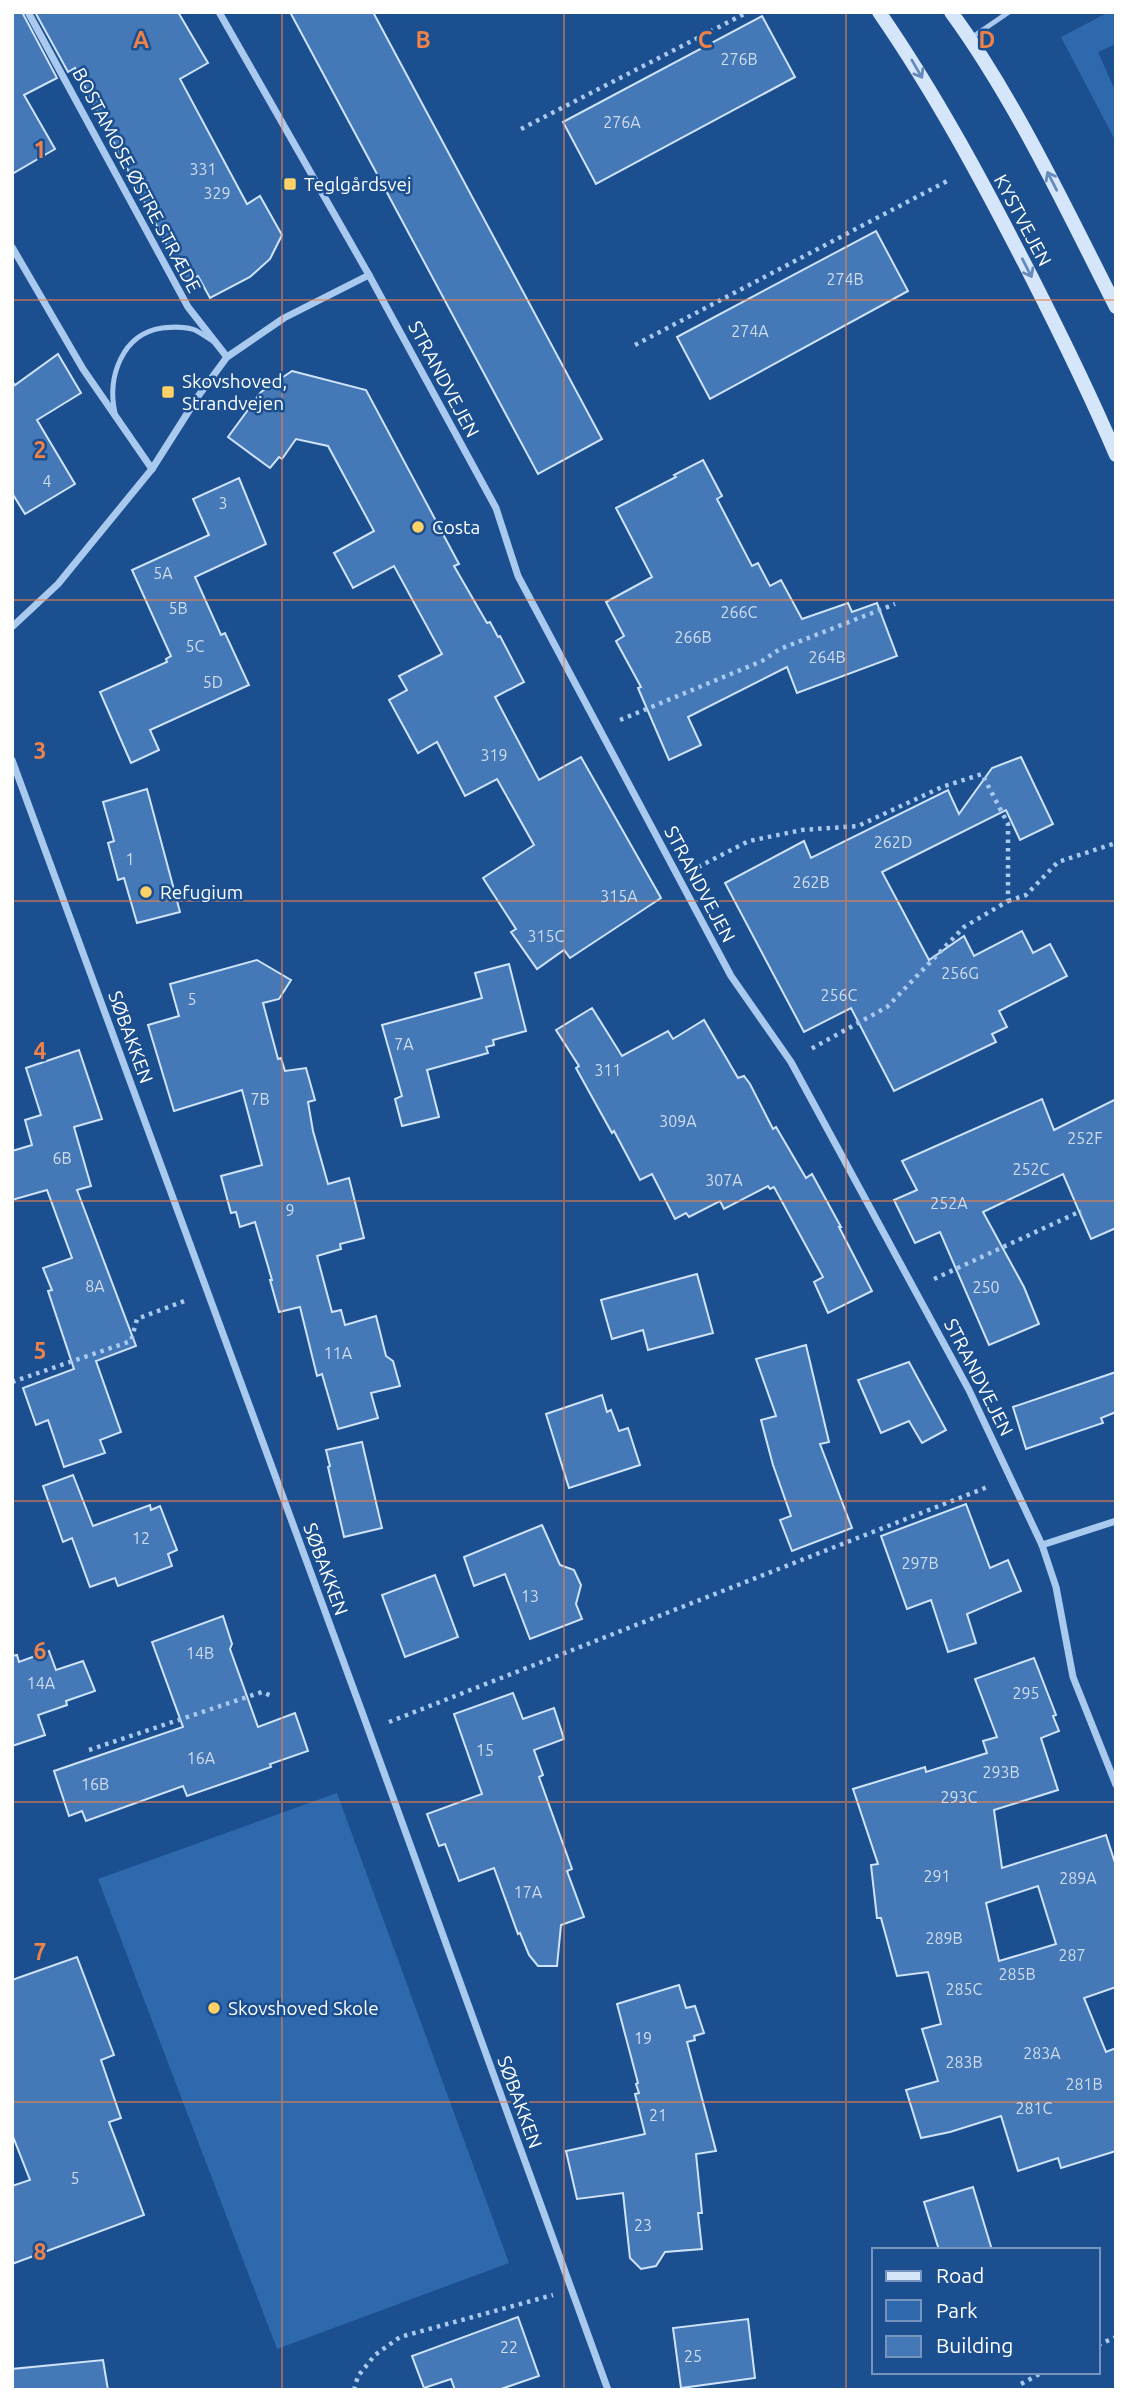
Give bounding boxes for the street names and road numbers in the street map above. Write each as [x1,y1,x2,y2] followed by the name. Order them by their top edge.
[68,64,206,296] street label: BOSTAMOSE ØSTRE STRÆDE
[990,170,1056,270] street label: KYSTVEJEN
[404,317,484,441] street label: STRANDVEJEN
[660,822,740,946] street label: STRANDVEJEN
[104,988,158,1086] street label: SØBAKKEN
[940,1315,1018,1439] street label: STRANDVEJEN
[299,1520,353,1618] street label: SØBAKKEN
[493,2053,547,2151] street label: SØBAKKEN

